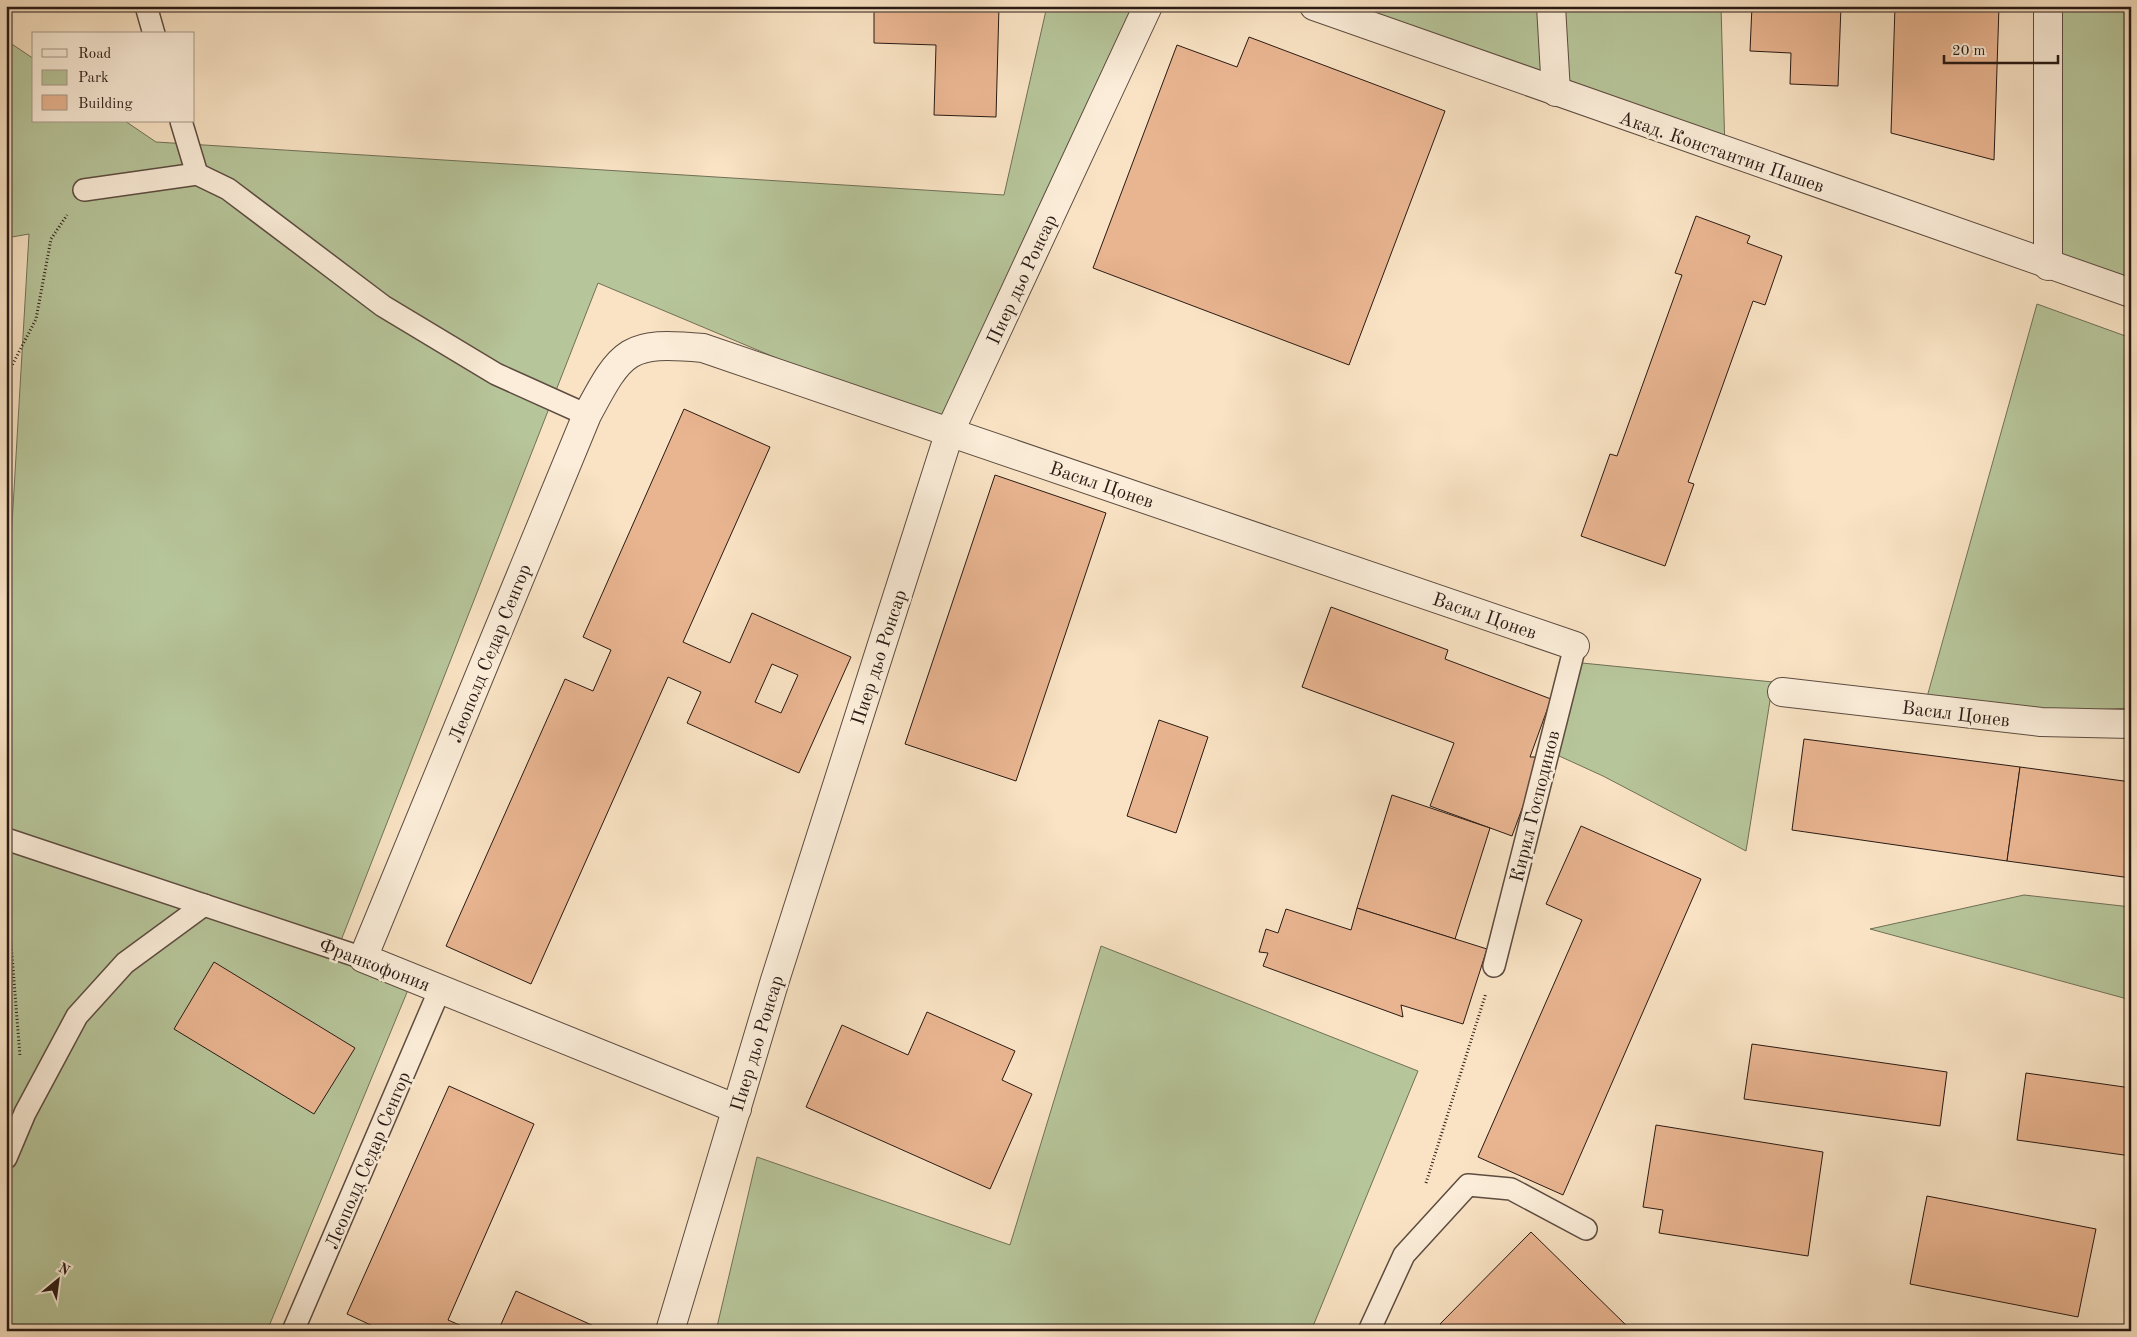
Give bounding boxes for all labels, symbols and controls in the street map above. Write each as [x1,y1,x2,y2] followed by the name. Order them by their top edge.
[32,32,195,122] legend
[1944,32,2058,64] scale bar
[1952,44,1986,59] text: 20 m
[78,47,112,62] text: Road
[78,71,109,86] text: Park
[78,97,133,112] text: Building
[1616,109,1826,197] street label: Акад. Константин Пашев
[985,212,1062,348] street label: Пиер дьо Ронсар
[1047,460,1156,513] street label: Васил Цонев
[447,562,536,746] street label: Леополд Седар Сенгор
[850,588,911,728] street label: Пиер дьо Ронсар
[1430,591,1539,644] street label: Васил Цонев
[1901,699,2011,732] street label: Васил Цонев
[1508,729,1564,884] street label: Кирил Господинов
[316,936,432,996] street label: Франкофония
[729,973,788,1114] street label: Пиер дьо Ронсар
[323,1069,415,1252] street label: Леополд Седар Сенгор
[32,1254,82,1304] north arrow
[56,1261,72,1278] text: N

